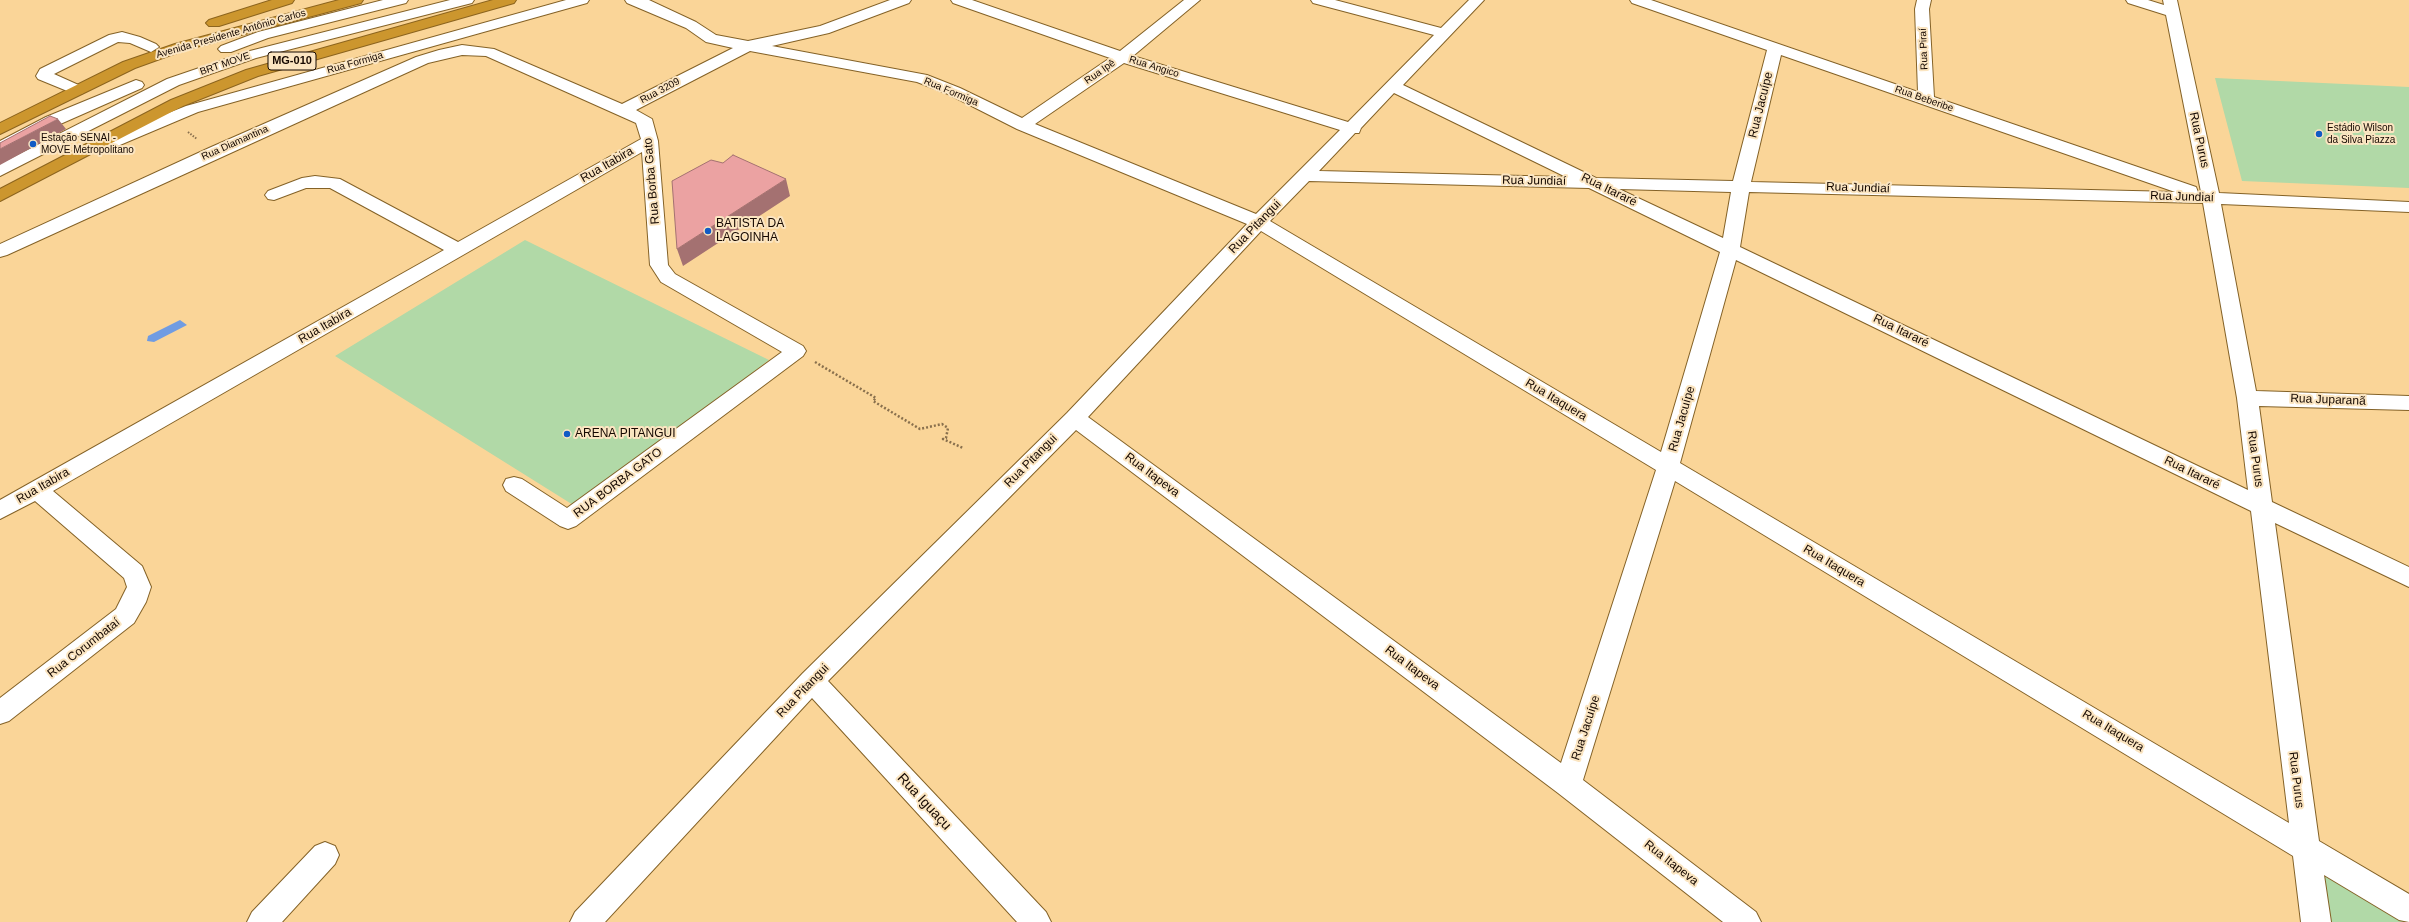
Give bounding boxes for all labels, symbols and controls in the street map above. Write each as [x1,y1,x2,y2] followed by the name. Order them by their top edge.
[155,7,307,61] street label: Avenida Presidente Antônio Carlos
[1917,28,1931,70] street label: Rua Piraí
[326,49,384,77] street label: Rua Formiga
[198,50,252,78] street label: BRT MOVE
[268,52,316,70] road number: MG-010
[1128,54,1180,80] street label: Rua Angico
[1082,57,1118,87] street label: Rua Ipê
[1746,71,1776,139] street label: Rua Jacuípe
[922,75,980,109] street label: Rua Formiga
[638,76,682,106] street label: Rua 3209
[1893,83,1955,115] street label: Rua Beberibe
[2186,111,2212,169] street label: Rua Purus
[2327,122,2395,146] place label: Estádio Wilson da Silva Piazza
[200,123,270,163] street label: Rua Diamantina
[2314,129,2324,139] marker: Estádio Wilson da Silva Piazza
[41,132,134,156] place label: Estação SENAI - MOVE Metropolitano
[641,137,663,225] street label: Rua Borba Gato
[28,139,38,149] marker: Estação SENAI - MOVE Metropolitano
[578,144,636,186] street label: Rua Itabira
[1579,170,1639,210] street label: Rua Itararé
[1502,173,1566,189] street label: Rua Jundiaí
[1826,180,1890,196] street label: Rua Jundiaí
[2150,189,2214,205] street label: Rua Jundiaí
[1226,197,1284,257] street label: Rua Pitangui
[716,217,784,245] place label: BATISTA DA LAGOINHA
[703,226,713,236] marker: BATISTA DA LAGOINHA
[296,305,354,347] street label: Rua Itabira
[1871,311,1931,351] street label: Rua Itararé
[1523,376,1589,424] street label: Rua Itaquera
[1666,385,1698,453] street label: Rua Jacuípe
[2290,391,2366,409] street label: Rua Juparanã
[575,427,675,441] place label: ARENA PITANGUI
[562,429,572,439] marker: ARENA PITANGUI
[2244,430,2266,488] street label: Rua Purus
[1002,432,1060,490] street label: Rua Pitangui
[571,445,665,521] street label: RUA BORBA GATO
[1122,450,1182,500] street label: Rua Itapeva
[2162,453,2222,493] street label: Rua Itararé
[14,465,72,507] street label: Rua Itabira
[1801,542,1867,590] street label: Rua Itaquera
[45,615,123,681] street label: Rua Corumbataí
[1382,643,1442,693] street label: Rua Itapeva
[774,661,832,721] street label: Rua Pitangui
[1569,694,1603,762] street label: Rua Jacuípe
[2080,707,2146,755] street label: Rua Itaquera
[2285,751,2307,809] street label: Rua Purus
[893,770,955,834] street label: Rua Iguaçu
[1641,837,1701,889] street label: Rua Itapeva

